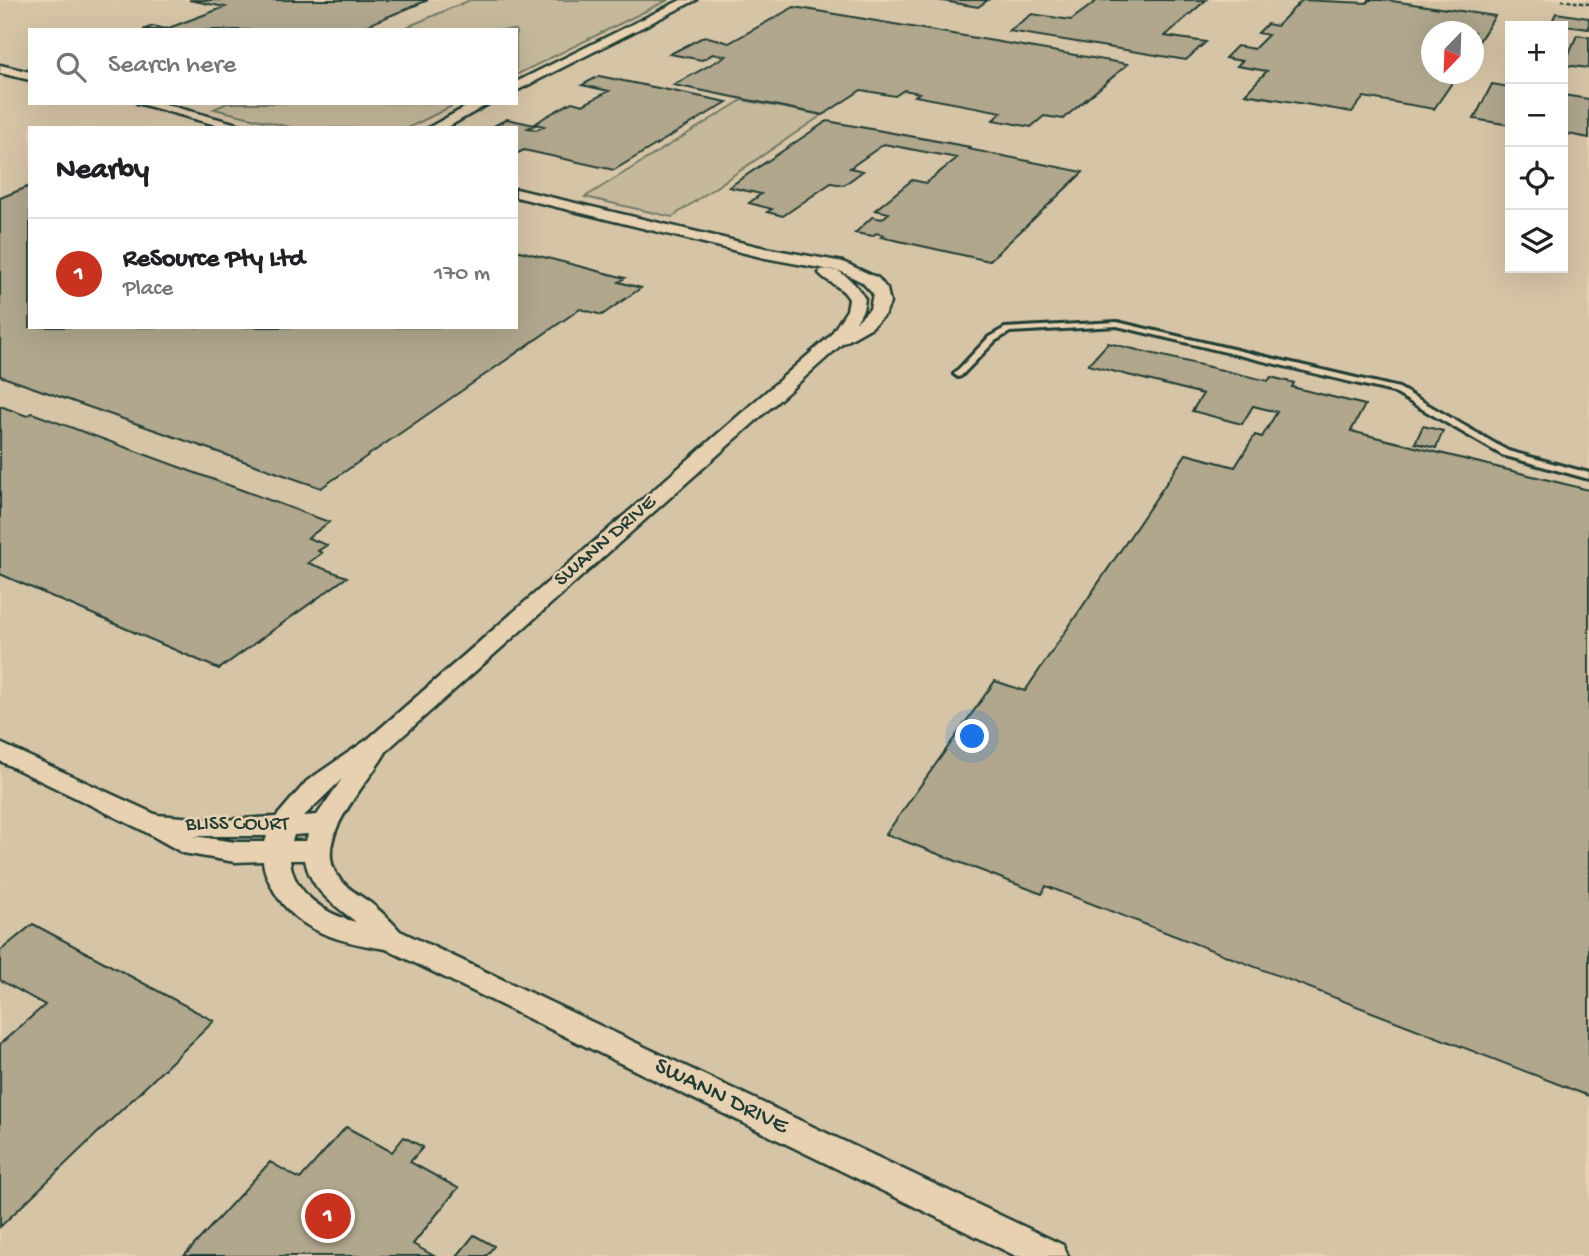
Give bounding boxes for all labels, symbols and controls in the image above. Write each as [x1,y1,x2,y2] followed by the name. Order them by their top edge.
[1421,21,1484,84] north arrow
[1505,21,1568,273] map controls
[1505,21,1568,84] button: +
[28,28,518,105] search box
[52,48,90,86] icon: search
[108,51,236,82] text: Search here
[1505,84,1568,147] button: −
[1505,147,1568,210] button: locate
[56,154,149,189] text: Nearby
[1505,210,1568,273] button: layers
[123,245,305,276] text: ReSource Pty Ltd
[74,261,84,288] text: 1
[434,261,490,288] text: 170 m
[123,276,173,303] text: Place
[550,490,663,593] street label: SWANN DRIVE
[955,719,989,753] your location
[184,813,289,838] street label: BLISS COURT
[649,1052,793,1142] street label: SWANN DRIVE
[305,1190,351,1242] pin: 1

